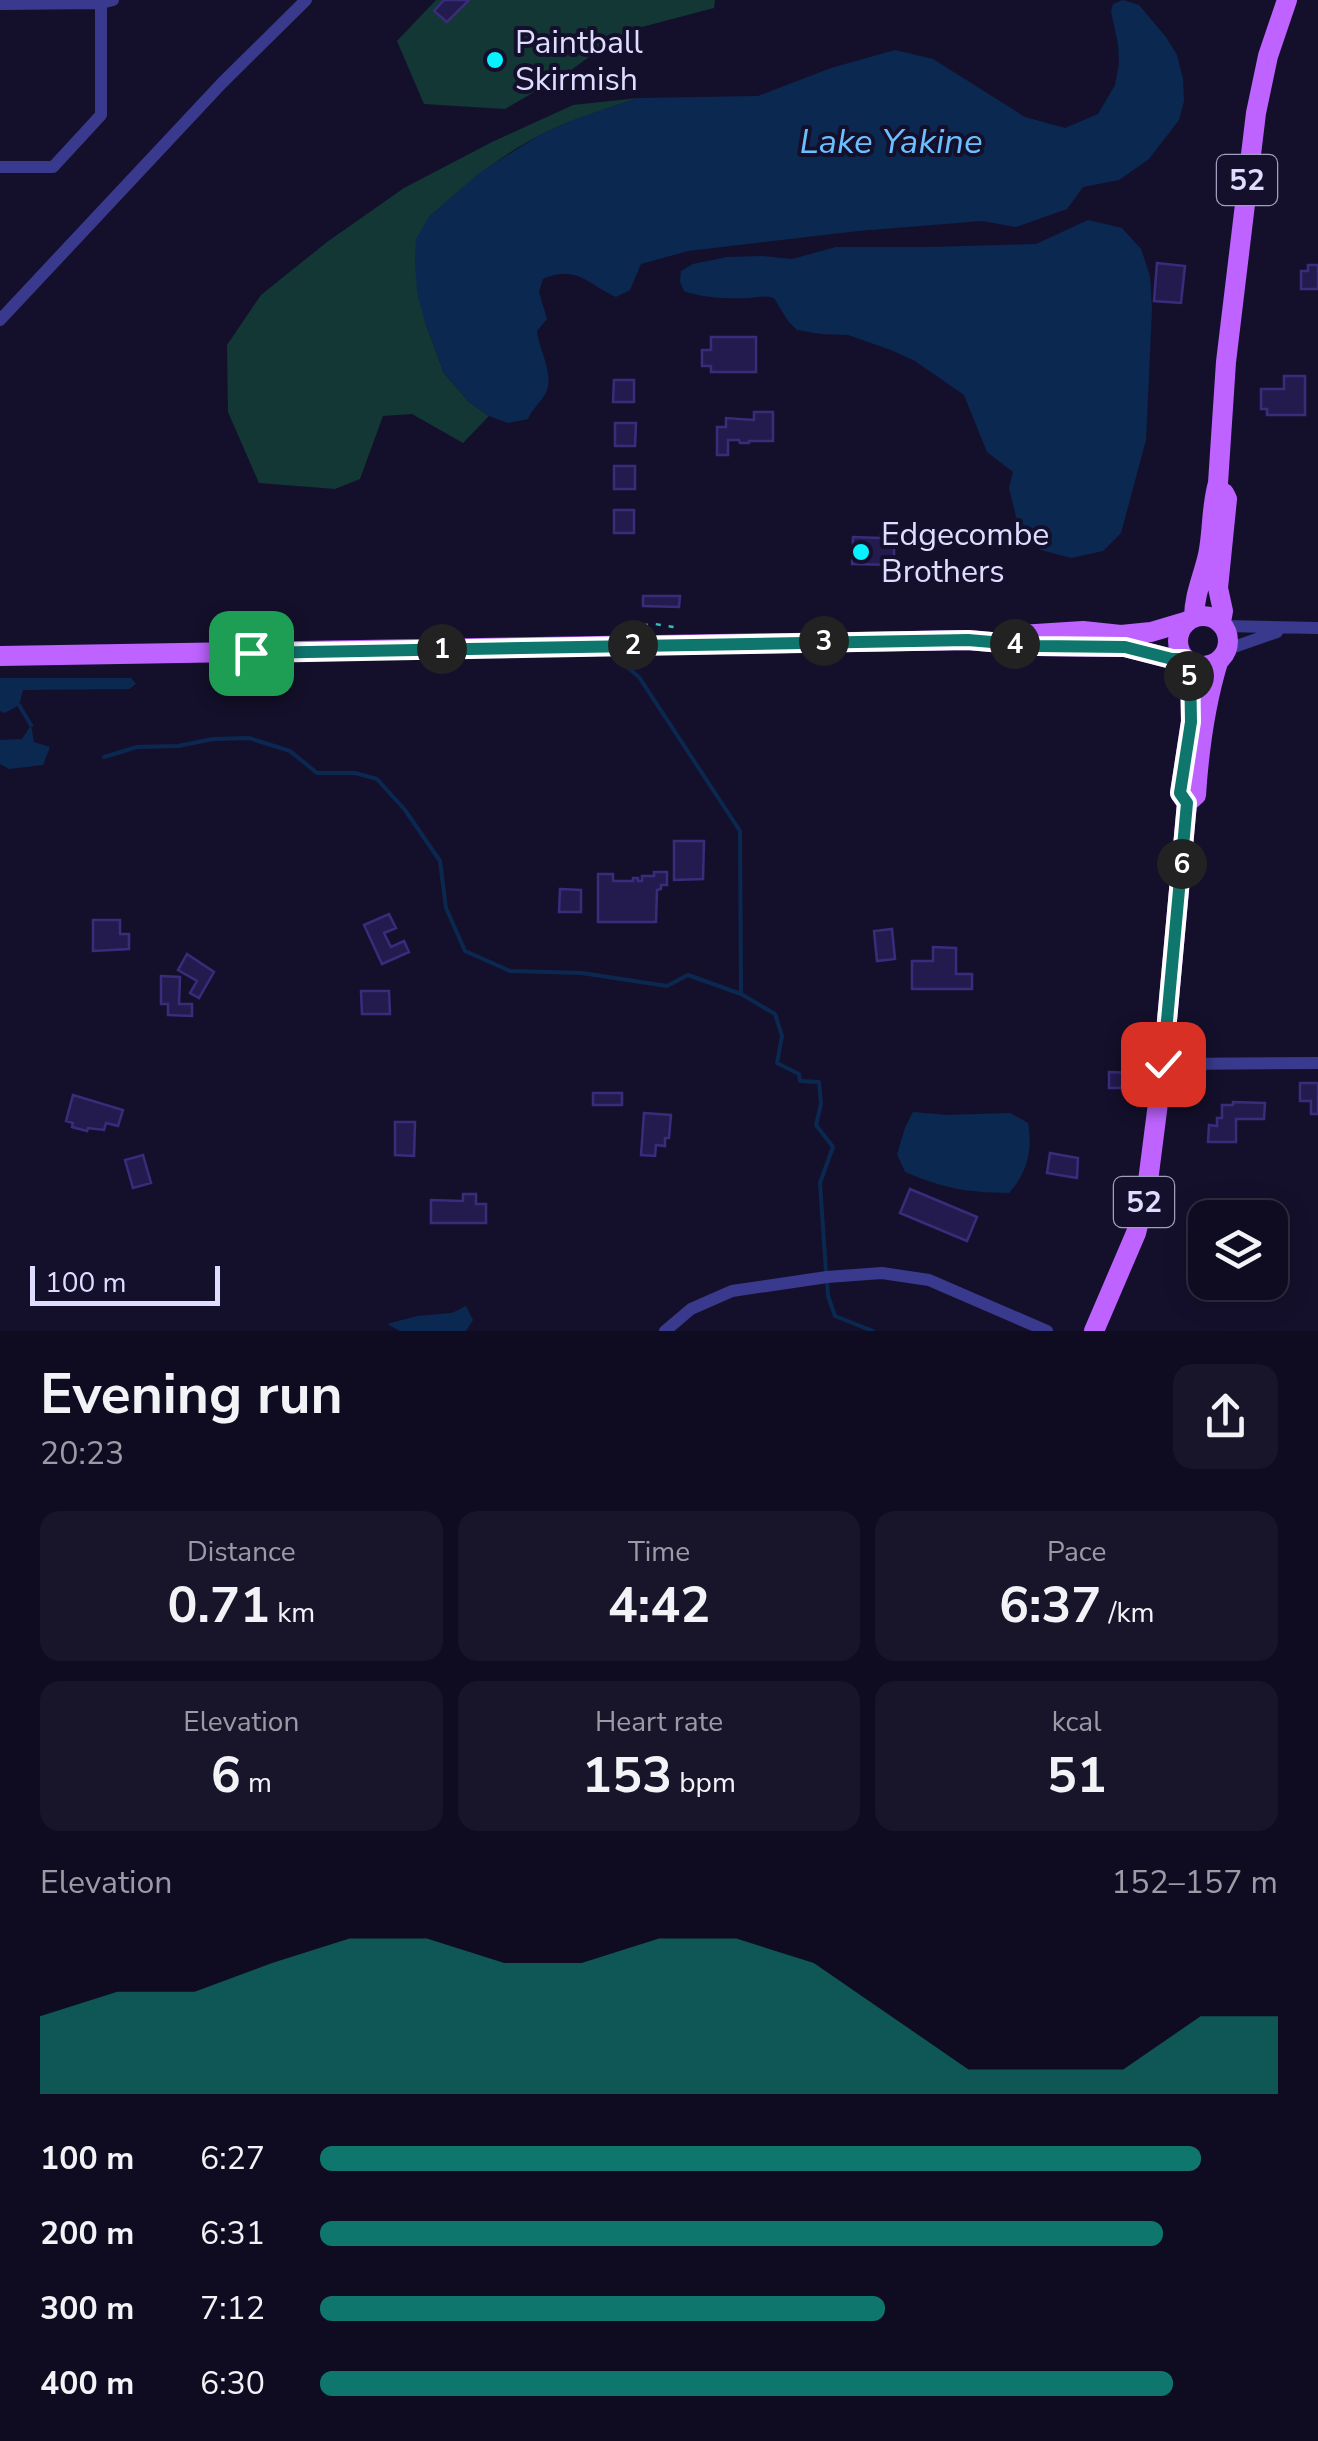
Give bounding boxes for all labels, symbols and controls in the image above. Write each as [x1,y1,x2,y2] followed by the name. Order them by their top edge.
[515,21,643,101] place label: Paintball Skirmish
[484,49,506,71] marker: Paintball Skirmish
[799,118,983,165] water label: Lake Yakine
[1217,155,1277,205] road number: 52
[881,513,1049,593] place label: Edgecombe Brothers
[850,541,872,563] marker: Edgecombe Brothers
[209,611,294,696] pin
[799,616,849,666] pin: 3
[990,619,1040,669] pin: 4
[608,620,658,670] pin: 2
[816,622,832,660] text: 3
[417,624,467,674] pin: 1
[1007,625,1023,663] text: 4
[224,626,279,681] icon: arrive
[625,626,641,664] text: 2
[434,630,450,668] text: 1
[1164,651,1214,701] pin: 5
[1181,657,1197,695] text: 5
[1157,839,1207,889] pin: 6
[1174,845,1190,883] text: 6
[1121,1022,1206,1107] pin
[1136,1037,1191,1092] icon: check
[1114,1177,1174,1227] road number: 52
[1188,1200,1288,1300] map controls
[1188,1200,1288,1300] button: layers
[30,1261,220,1306] scale bar
[45,1264,127,1302] text: 100 m
[40,1357,343,1432] text: Evening run
[1173,1364,1278,1469] button: share
[40,1432,124,1475] text: 20:23
[187,1533,296,1571] text: Distance
[628,1533,690,1571] text: Time
[1047,1533,1106,1571] text: Pace
[168,1571,270,1640] text: 0.71
[608,1571,710,1640] text: 4:42
[999,1571,1101,1640] text: 6:37
[270,1594,315,1632] text: km
[1101,1594,1154,1632] text: /km
[183,1703,299,1741] text: Elevation
[595,1703,723,1741] text: Heart rate
[1052,1703,1101,1741] text: kcal
[211,1741,241,1810] text: 6
[582,1741,672,1810] text: 153
[1047,1741,1107,1810] text: 51
[241,1764,272,1802] text: m
[672,1764,736,1802] text: bpm
[40,1861,173,1904] text: Elevation
[1111,1861,1278,1904] text: 152–157 m
[40,2137,134,2180] text: 100 m
[200,2137,265,2180] text: 6:27
[40,2212,134,2255] text: 200 m
[200,2212,265,2255] text: 6:31
[40,2287,134,2330] text: 300 m
[200,2287,265,2330] text: 7:12
[40,2362,134,2405] text: 400 m
[200,2362,265,2405] text: 6:30

